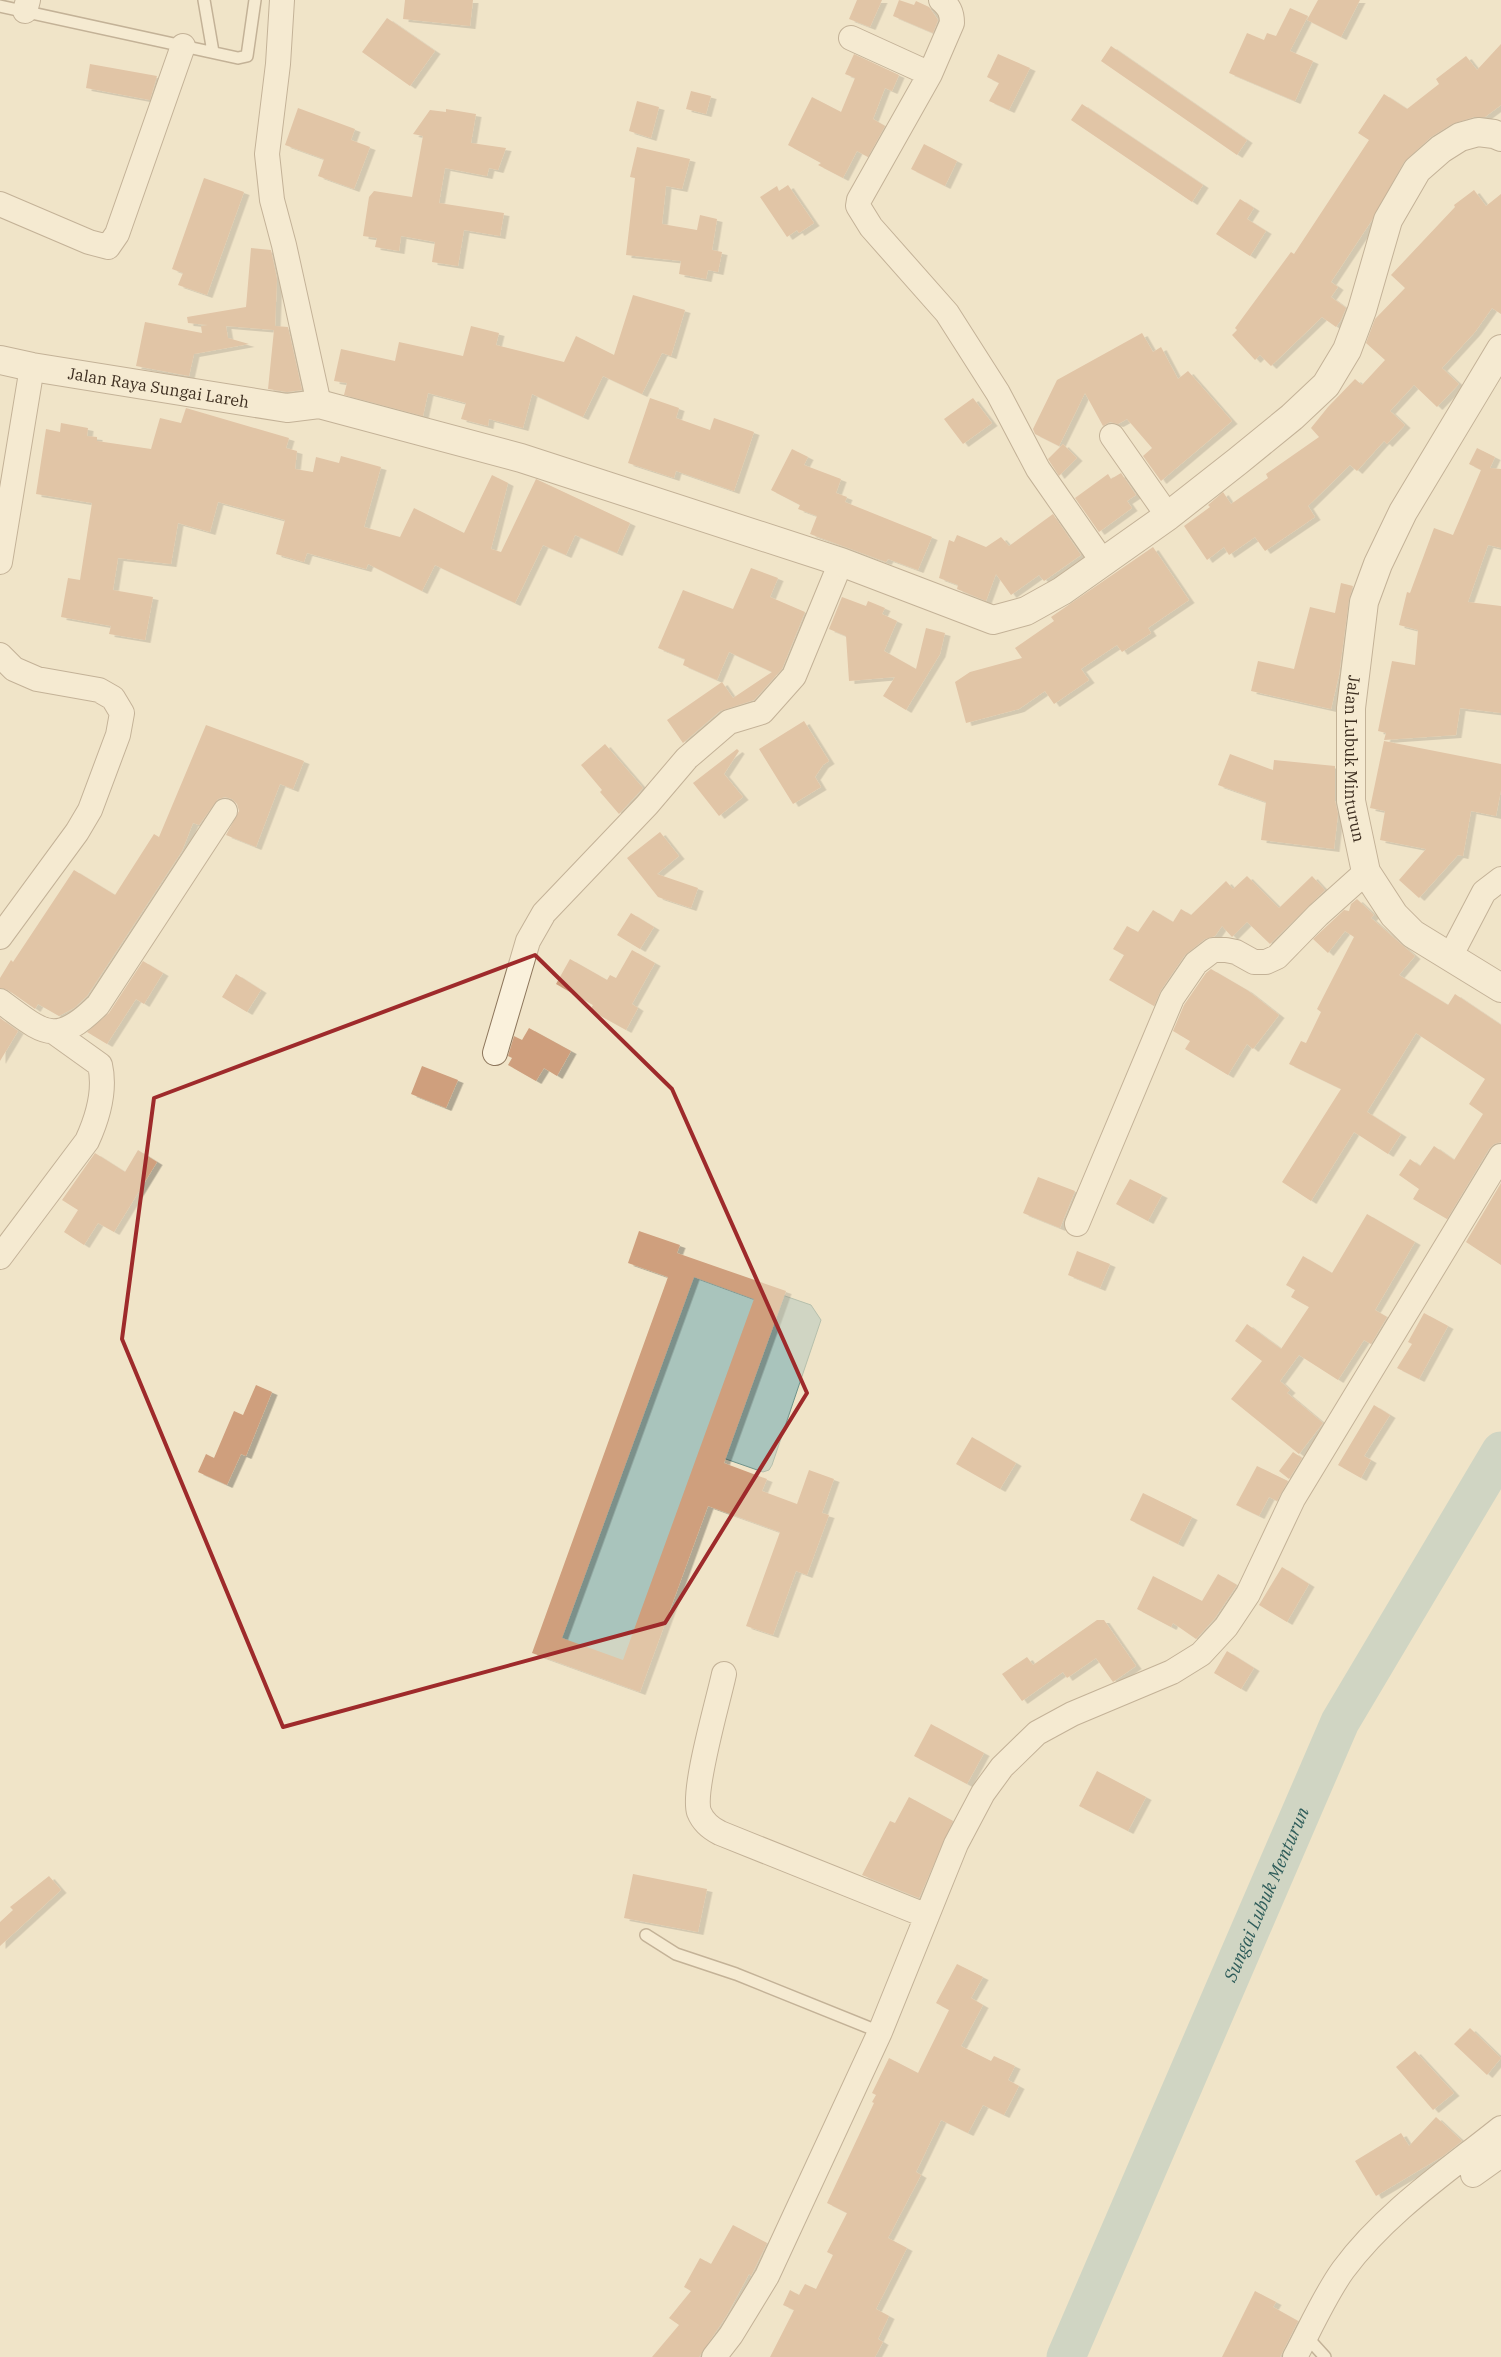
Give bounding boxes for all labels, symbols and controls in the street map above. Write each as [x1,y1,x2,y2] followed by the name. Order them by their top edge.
[67,363,251,412] street label: Jalan Raya Sungai Lareh
[1341,674,1369,844] street label: Jalan Lubuk Minturun
[1217,1803,1314,1986] water label: Sungai Lubuk Menturun

